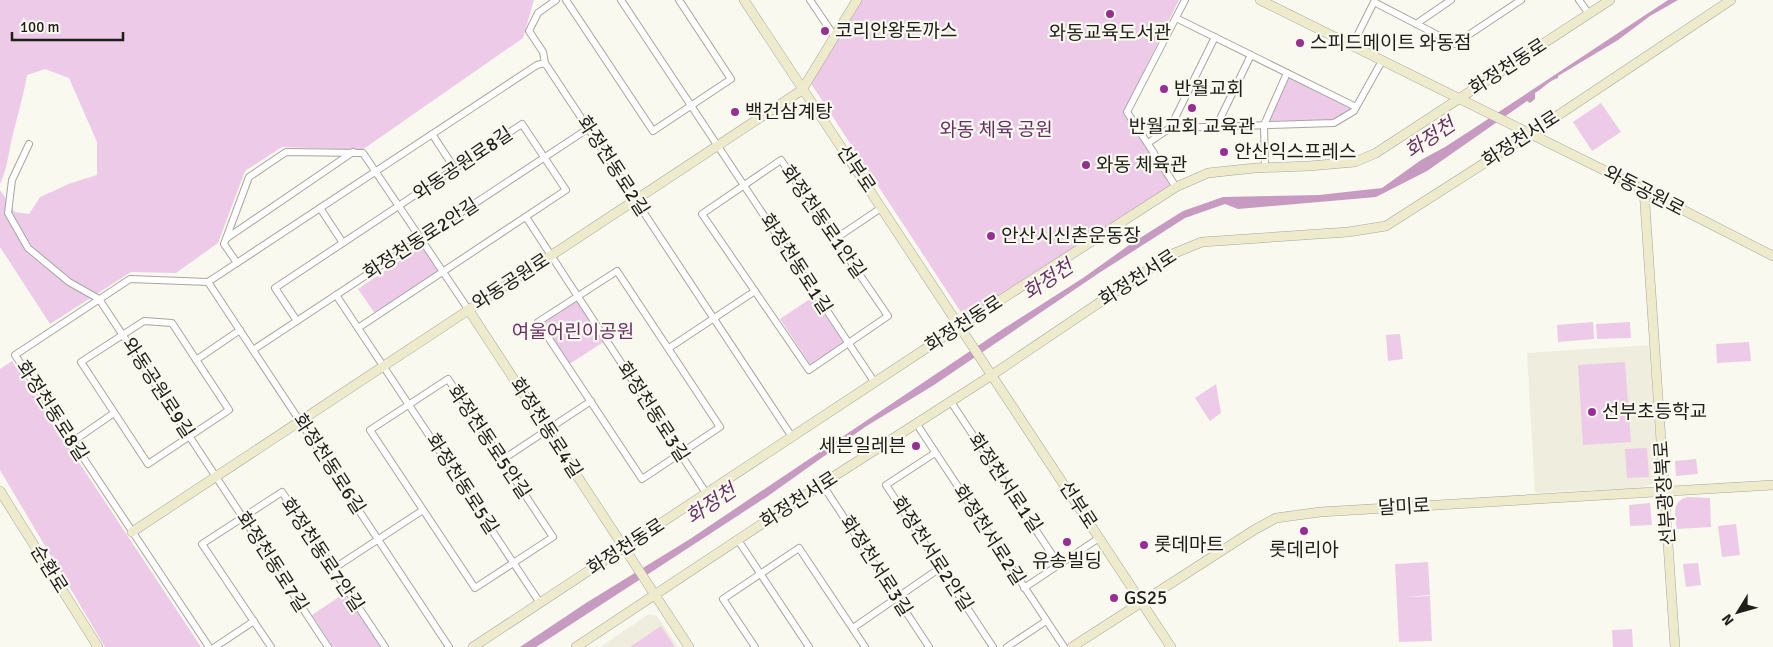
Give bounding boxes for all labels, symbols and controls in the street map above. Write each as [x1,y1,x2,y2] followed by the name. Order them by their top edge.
[1104,8,1116,20] marker: 와동교육도서관
[12,10,124,42] scale bar
[20,18,60,36] text: 100 m
[835,19,957,43] place label: 코리안왕돈까스
[1049,21,1171,45] place label: 와동교육도서관
[819,25,831,37] marker: 코리안왕돈까스
[1310,31,1472,55] place label: 스피드메이트 와동점
[1465,33,1551,101] street label: 화정천동로
[1294,37,1306,49] marker: 스피드메이트 와동점
[1174,77,1244,101] place label: 반월교회
[1158,83,1170,95] marker: 반월교회
[745,100,833,124] place label: 백건삼계탕
[1186,102,1198,114] marker: 반월교회 교육관
[1478,105,1564,173] street label: 화정천서로
[729,106,741,118] marker: 백건삼계탕
[572,111,654,221] street label: 화정천동로2길
[1400,111,1462,164] water label: 화정천
[1129,115,1255,139] place label: 반월교회 교육관
[939,118,1053,142] park label: 와동 체육 공원
[409,122,517,206] street label: 와동공원로8길
[1234,140,1356,164] place label: 안산익스프레스
[831,141,881,197] street label: 선부로
[1218,146,1230,158] marker: 안산익스프레스
[1096,153,1188,177] place label: 와동 체육관
[1080,159,1092,171] marker: 와동 체육관
[1600,160,1688,222] street label: 와동공원로
[775,161,871,283] street label: 화정천동로1안길
[359,193,483,285] street label: 화정천동로2안길
[755,209,837,319] street label: 화정천동로1길
[1001,224,1141,248] place label: 안산시신촌운동장
[985,230,997,242] marker: 안산시신촌운동장
[1095,244,1181,312] street label: 화정천서로
[468,248,554,316] street label: 와동공원로
[1018,253,1080,306] water label: 화정천
[921,290,1007,358] street label: 화정천동로
[512,320,634,344] park label: 여울어린이공원
[117,333,199,443] street label: 와동공원로9길
[11,356,93,466] street label: 화정천동로8길
[612,357,694,467] street label: 화정천동로3길
[505,373,587,483] street label: 화정천동로4길
[442,380,536,504] street label: 화정천동로5안길
[1602,400,1707,424] place label: 선부초등학교
[1586,406,1598,418] marker: 선부초등학교
[288,409,370,519] street label: 화정천동로6길
[421,429,503,539] street label: 화정천동로5길
[963,429,1047,537] street label: 화정천서로1길
[819,434,906,458] place label: 세븐일레븐
[910,440,922,452] marker: 세븐일레븐
[1649,440,1681,546] street label: 선부광장북로
[756,466,842,534] street label: 화정천서로
[1054,476,1102,534] street label: 선부로
[681,477,743,530] water label: 화정천
[948,480,1030,590] street label: 화정천서로2길
[886,492,978,616] street label: 화정천서로2안길
[275,493,369,617] street label: 화정천동로7안길
[1377,494,1431,520] street label: 달미로
[231,507,313,617] street label: 화정천동로7길
[835,511,917,621] street label: 화정천서로3길
[583,513,669,581] street label: 화정천동로
[1298,525,1310,537] marker: 롯데리아
[1154,533,1224,557] place label: 롯데마트
[1061,536,1073,548] marker: 유송빌딩
[1269,538,1339,562] place label: 롯데리아
[1138,539,1150,551] marker: 롯데마트
[25,540,73,598] street label: 순환로
[1032,549,1102,573] place label: 유송빌딩
[1124,586,1167,610] place label: GS25
[1713,587,1763,637] north arrow
[1108,592,1120,604] marker: GS25
[1718,611,1738,629] text: N

